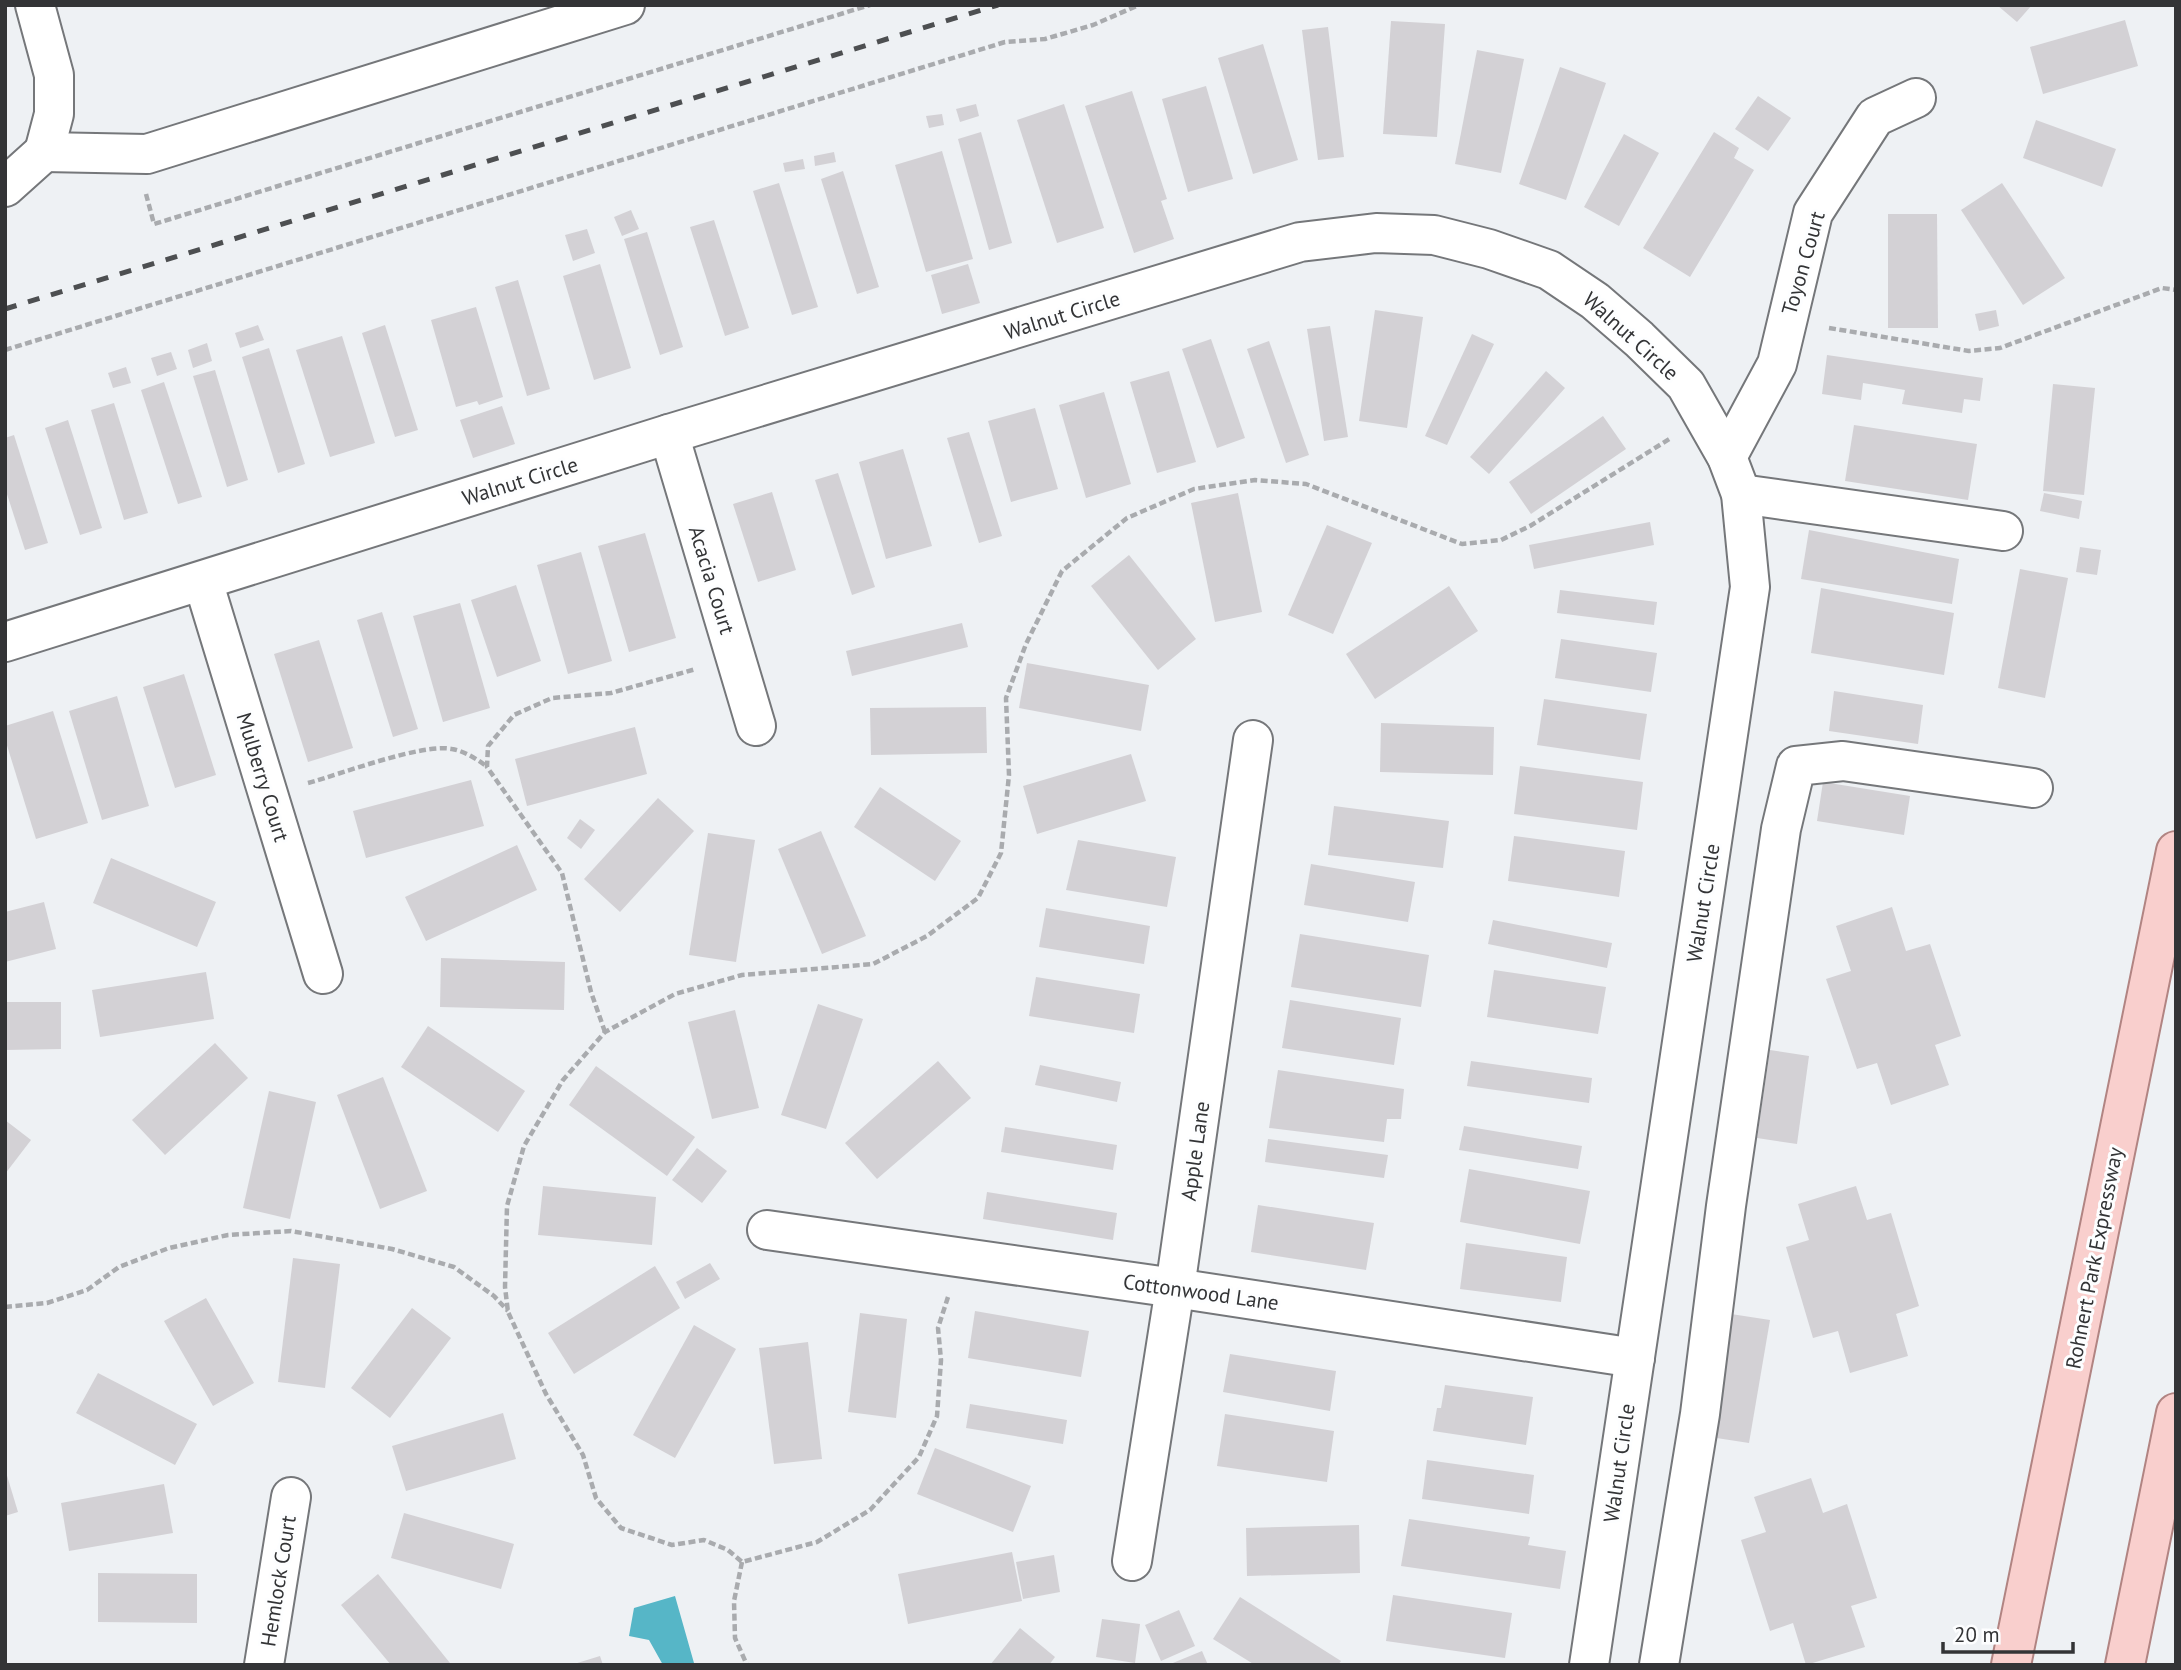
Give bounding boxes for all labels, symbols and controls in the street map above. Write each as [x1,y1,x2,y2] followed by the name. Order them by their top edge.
[1775,208,1831,318] street label: Toyon Court
[1001,285,1123,345] street label: Walnut Circle
[1578,286,1684,386] street label: Walnut Circle
[459,451,581,511] street label: Walnut Circle
[683,523,741,637] street label: Acacia Court
[231,709,295,845] street label: Mulberry Court
[1680,842,1726,964] street label: Walnut Circle
[1175,1099,1215,1203] street label: Apple Lane
[2059,1145,2129,1371] street label: Rohnert Park Expressway
[1121,1268,1281,1316] street label: Cottonwood Lane
[1597,1402,1641,1524] street label: Walnut Circle
[254,1513,302,1649] street label: Hemlock Court
[1943,1610,2072,1654] scale bar
[1954,1621,2000,1648] text: 20 m

